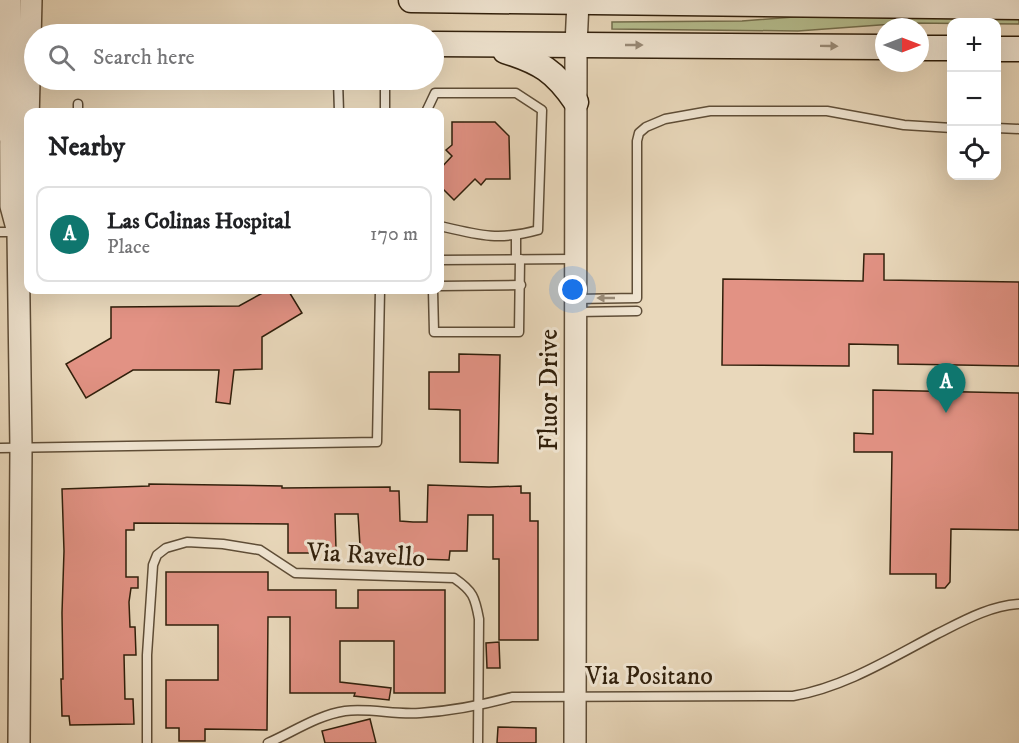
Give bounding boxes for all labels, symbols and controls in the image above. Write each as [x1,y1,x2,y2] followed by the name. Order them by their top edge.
[875,18,929,72] north arrow
[947,18,1001,180] map controls
[947,18,1001,72] button: +
[24,24,444,90] search box
[625,40,644,50] one-way arrow
[45,41,78,74] icon: search
[820,41,839,51] one-way arrow
[93,44,195,71] text: Search here
[947,72,1001,126] button: −
[947,126,1001,180] button: locate
[48,131,125,164] text: Nearby
[107,208,291,235] text: Las Colinas Hospital
[63,222,76,247] text: A
[370,222,418,247] text: 170 m
[107,235,150,260] text: Place
[558,275,587,304] your location
[597,293,616,303] one-way arrow
[533,329,566,451] street label: Fluor Drive
[926,364,966,413] pin: A
[305,536,426,575] street label: Via Ravello
[584,660,713,693] street label: Via Positano

